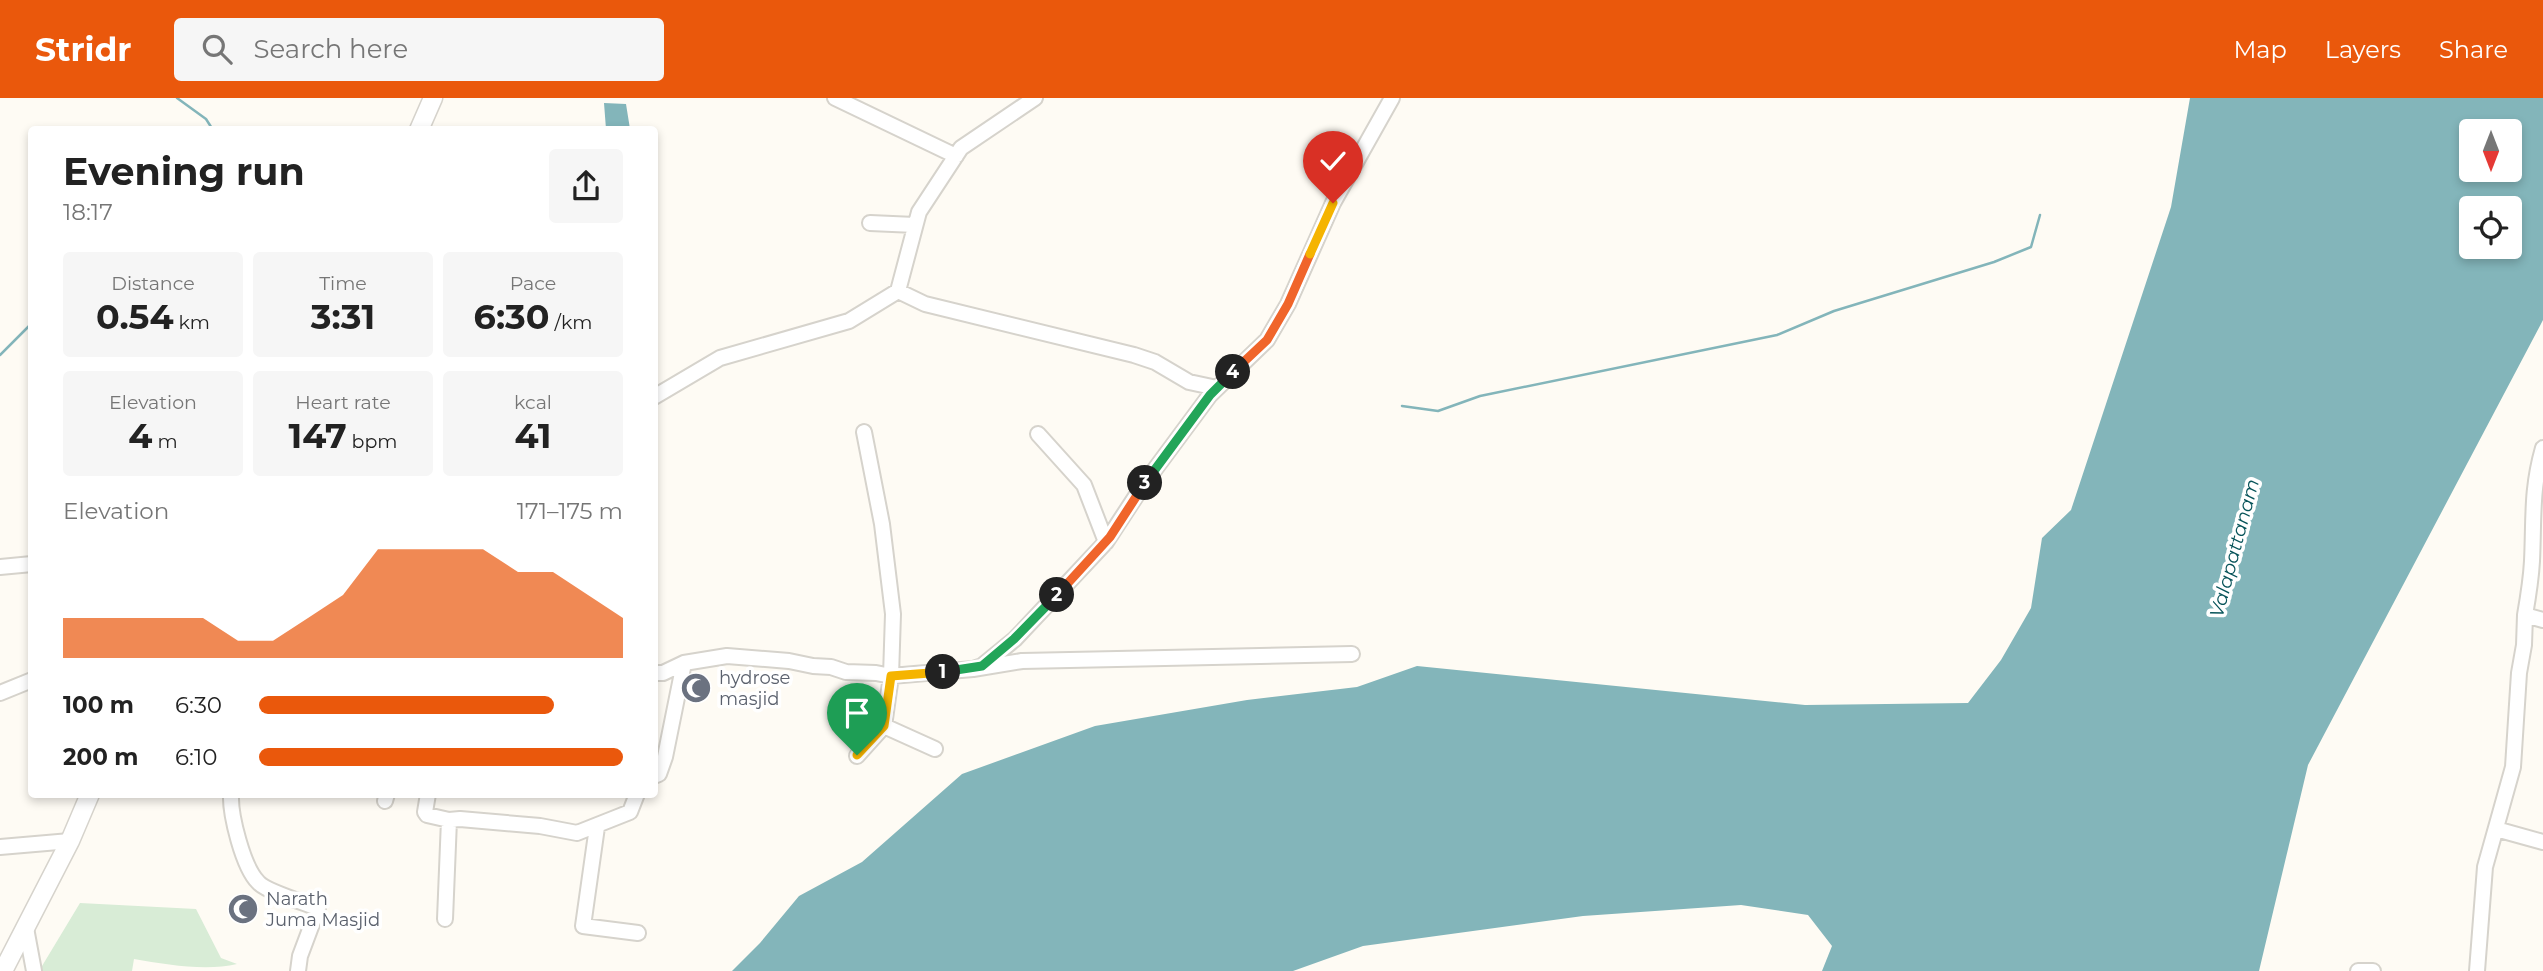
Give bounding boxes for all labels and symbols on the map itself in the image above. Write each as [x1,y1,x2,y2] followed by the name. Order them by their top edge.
[2459,119,2522,182] north arrow
[1303,131,1363,203] pin
[1216,354,1250,390] pin: 4
[1128,466,1162,500] pin: 3
[2205,476,2264,620] water label: Valapattanam
[1040,578,1074,612] pin: 2
[926,654,960,690] pin: 1
[719,667,791,710] place label: hydrose masjid
[679,671,713,705] mosque icon: hydrose masjid
[827,683,887,755] pin
[265,888,380,931] place label: Narath Juma Masjid
[226,892,260,926] mosque icon: Narath Juma Masjid

